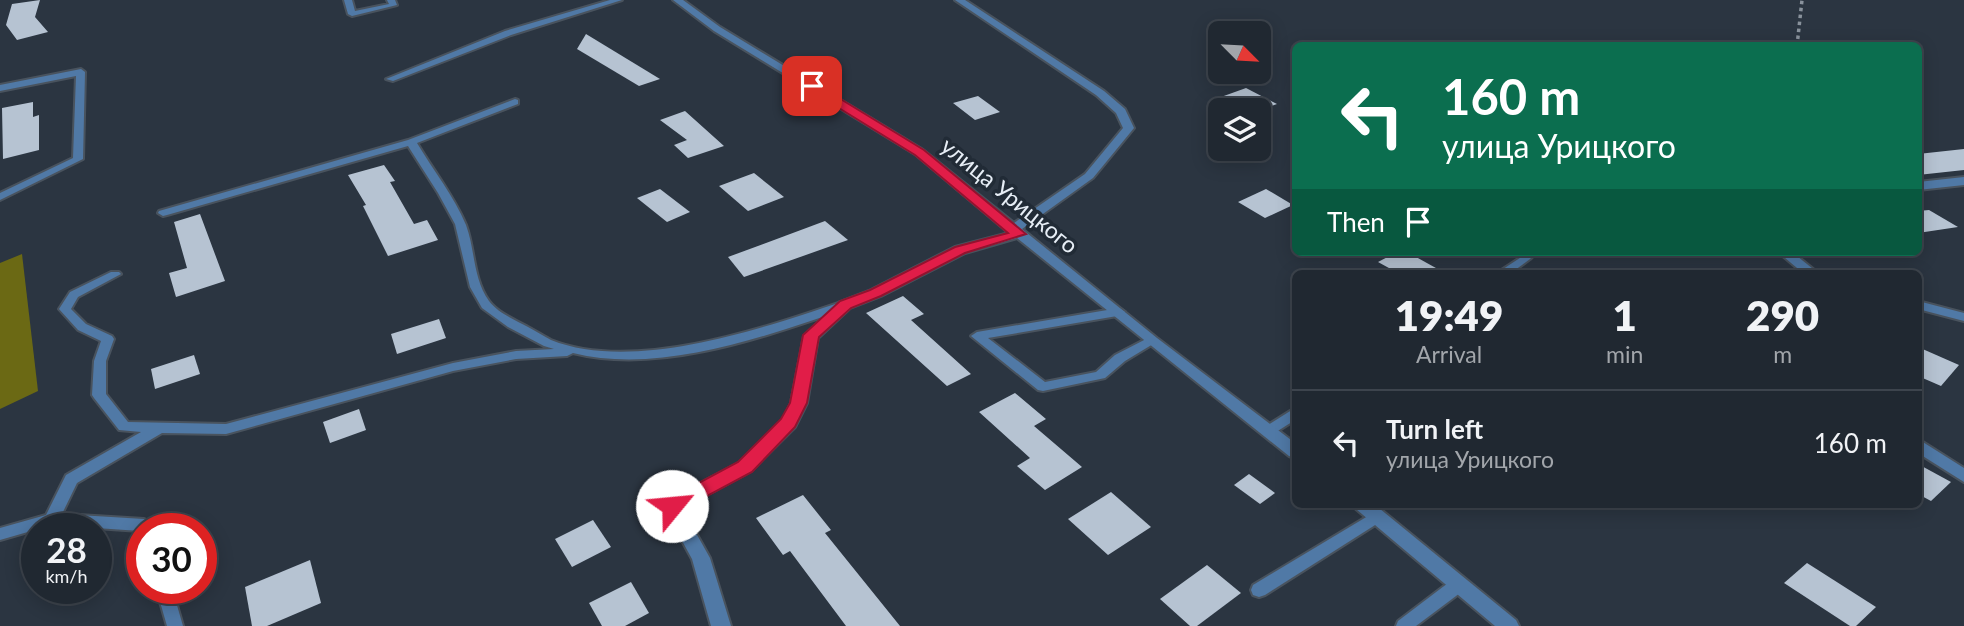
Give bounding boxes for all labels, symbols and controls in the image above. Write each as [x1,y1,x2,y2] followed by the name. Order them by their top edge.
[1208,21,1270,84] north arrow
[1208,21,1271,161] map controls
[782,56,842,116] pin
[793,67,831,105] icon: arrive
[1442,67,1580,125] text: 160 m
[1327,70,1418,161] icon: left
[1208,98,1271,161] button: layers
[1442,126,1676,165] text: улица Урицкого
[936,131,1084,259] street label: улица Урицкого
[1399,203,1437,241] icon: arrive
[1327,206,1385,238] text: Then
[1395,290,1503,340] text: 19:49
[1613,290,1637,340] text: 1
[1746,290,1819,340] text: 290
[1416,340,1482,368] text: Arrival
[1606,340,1643,368] text: min
[1773,340,1792,368] text: m
[1386,413,1483,445] text: Turn left
[1327,424,1365,462] icon: left
[1814,427,1887,459] text: 160 m
[1386,445,1554,473] text: улица Урицкого
[635,469,709,543] position arrow
[126,513,217,604] speed limit sign: 30
[46,528,87,570] text: 28
[45,565,88,587] text: km/h

